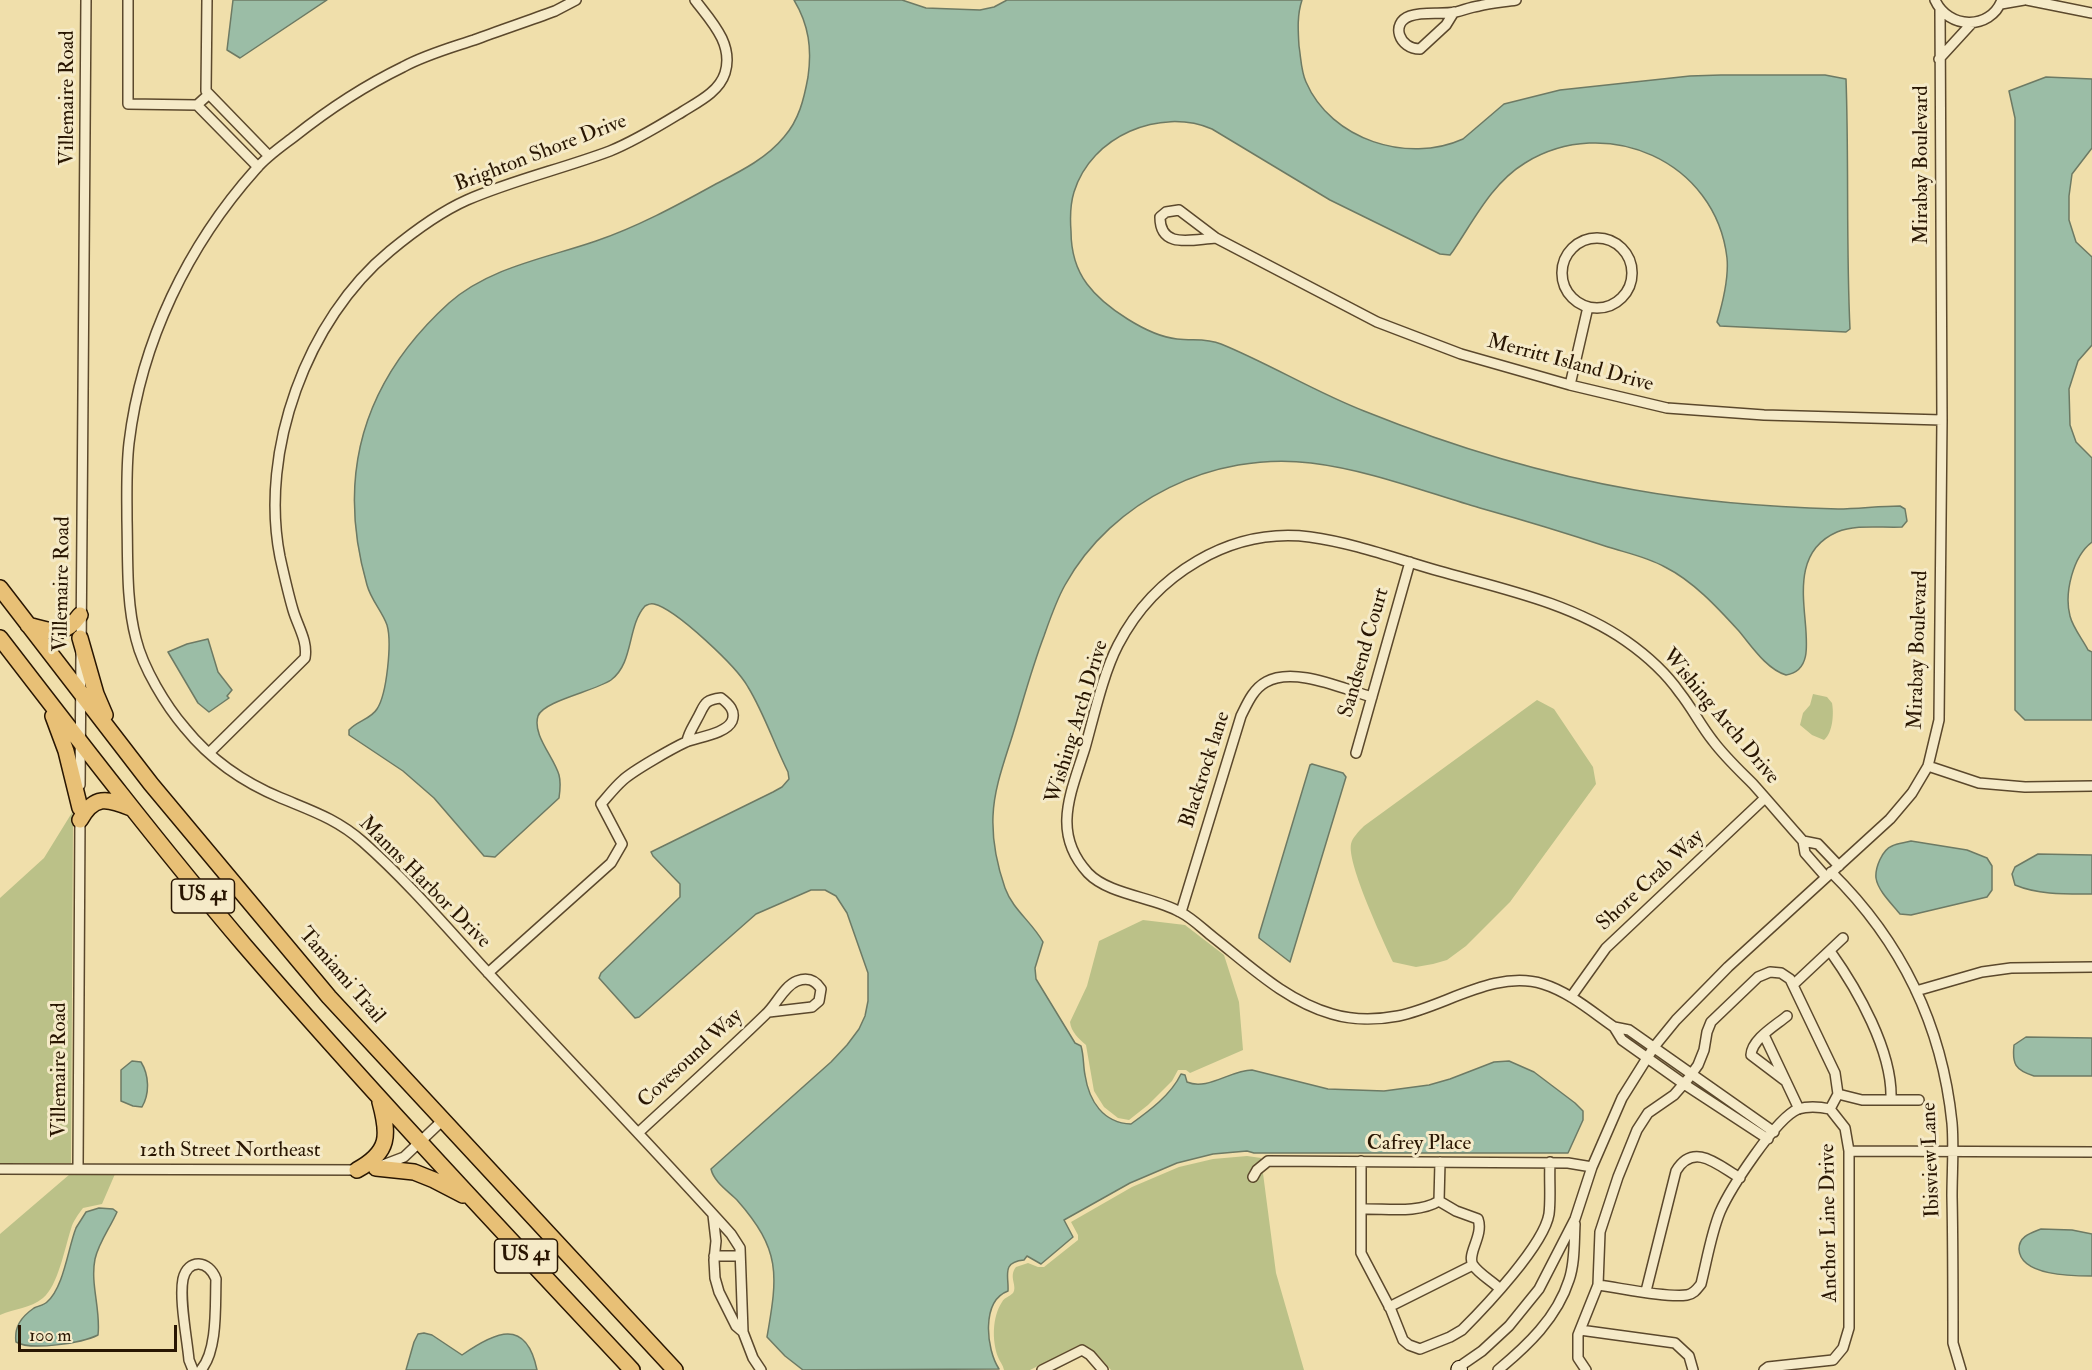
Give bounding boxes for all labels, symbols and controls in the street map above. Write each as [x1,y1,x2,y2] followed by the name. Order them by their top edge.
[55,30,81,166] street label: Villemaire Road
[1909,85,1935,245] street label: Mirabay Boulevard
[451,110,631,198] street label: Brighton Shore Drive
[1484,330,1656,398] street label: Merritt Island Drive
[49,516,77,652] street label: Villemaire Road
[1904,570,1934,730] street label: Mirabay Boulevard
[1334,585,1396,721] street label: Sandsend Court
[1041,637,1115,807] street label: Wishing Arch Drive
[1656,644,1784,790] street label: Wishing Arch Drive
[1175,709,1237,831] street label: Blackrock lane
[353,812,495,954] street label: Manns Harbor Drive
[1592,825,1710,937] street label: Shore Crab Way
[172,879,234,913] road number: US 41
[292,923,390,1029] street label: Tamiami Trail
[47,1002,73,1138] street label: Villemaire Road
[633,1004,749,1114] street label: Covesound Way
[1917,1102,1947,1218] street label: Ibisview Lane
[1367,1131,1471,1157] street label: Cafrey Place
[140,1138,320,1164] street label: 12th Street Northeast
[1816,1143,1844,1303] street label: Anchor Line Drive
[494,1239,558,1273] road number: US 41
[21,1313,180,1351] scale bar
[29,1324,72,1347] text: 100 m

